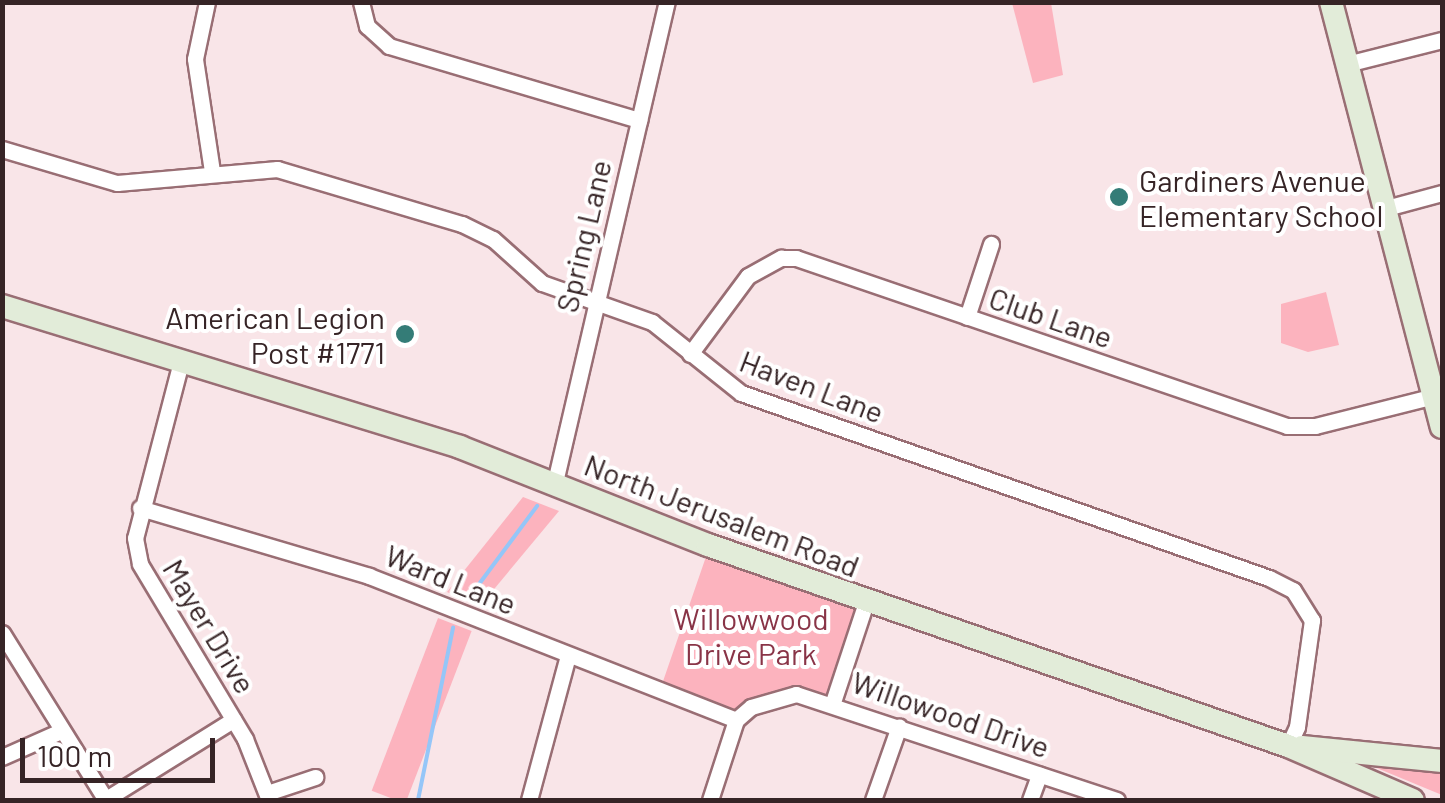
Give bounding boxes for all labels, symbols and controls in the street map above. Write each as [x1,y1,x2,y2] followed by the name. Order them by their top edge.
[548,156,618,316] street label: Spring Lane
[1139,162,1383,232] place label: Gardiners Avenue Elementary School
[1108,186,1130,208] marker: Gardiners Avenue Elementary School
[985,279,1117,355] street label: Club Lane
[165,299,385,370] place label: American Legion Post #1771
[394,323,416,345] marker: American Legion Post #1771
[735,342,889,430] street label: Haven Lane
[580,446,864,584] street label: North Jerusalem Road
[380,537,522,621] street label: Ward Lane
[156,553,264,699] street label: Mayer Drive
[673,600,829,670] park label: Willowwood Drive Park
[847,663,1055,765] street label: Willowood Drive
[25,718,220,780] scale bar
[37,737,112,773] text: 100 m

